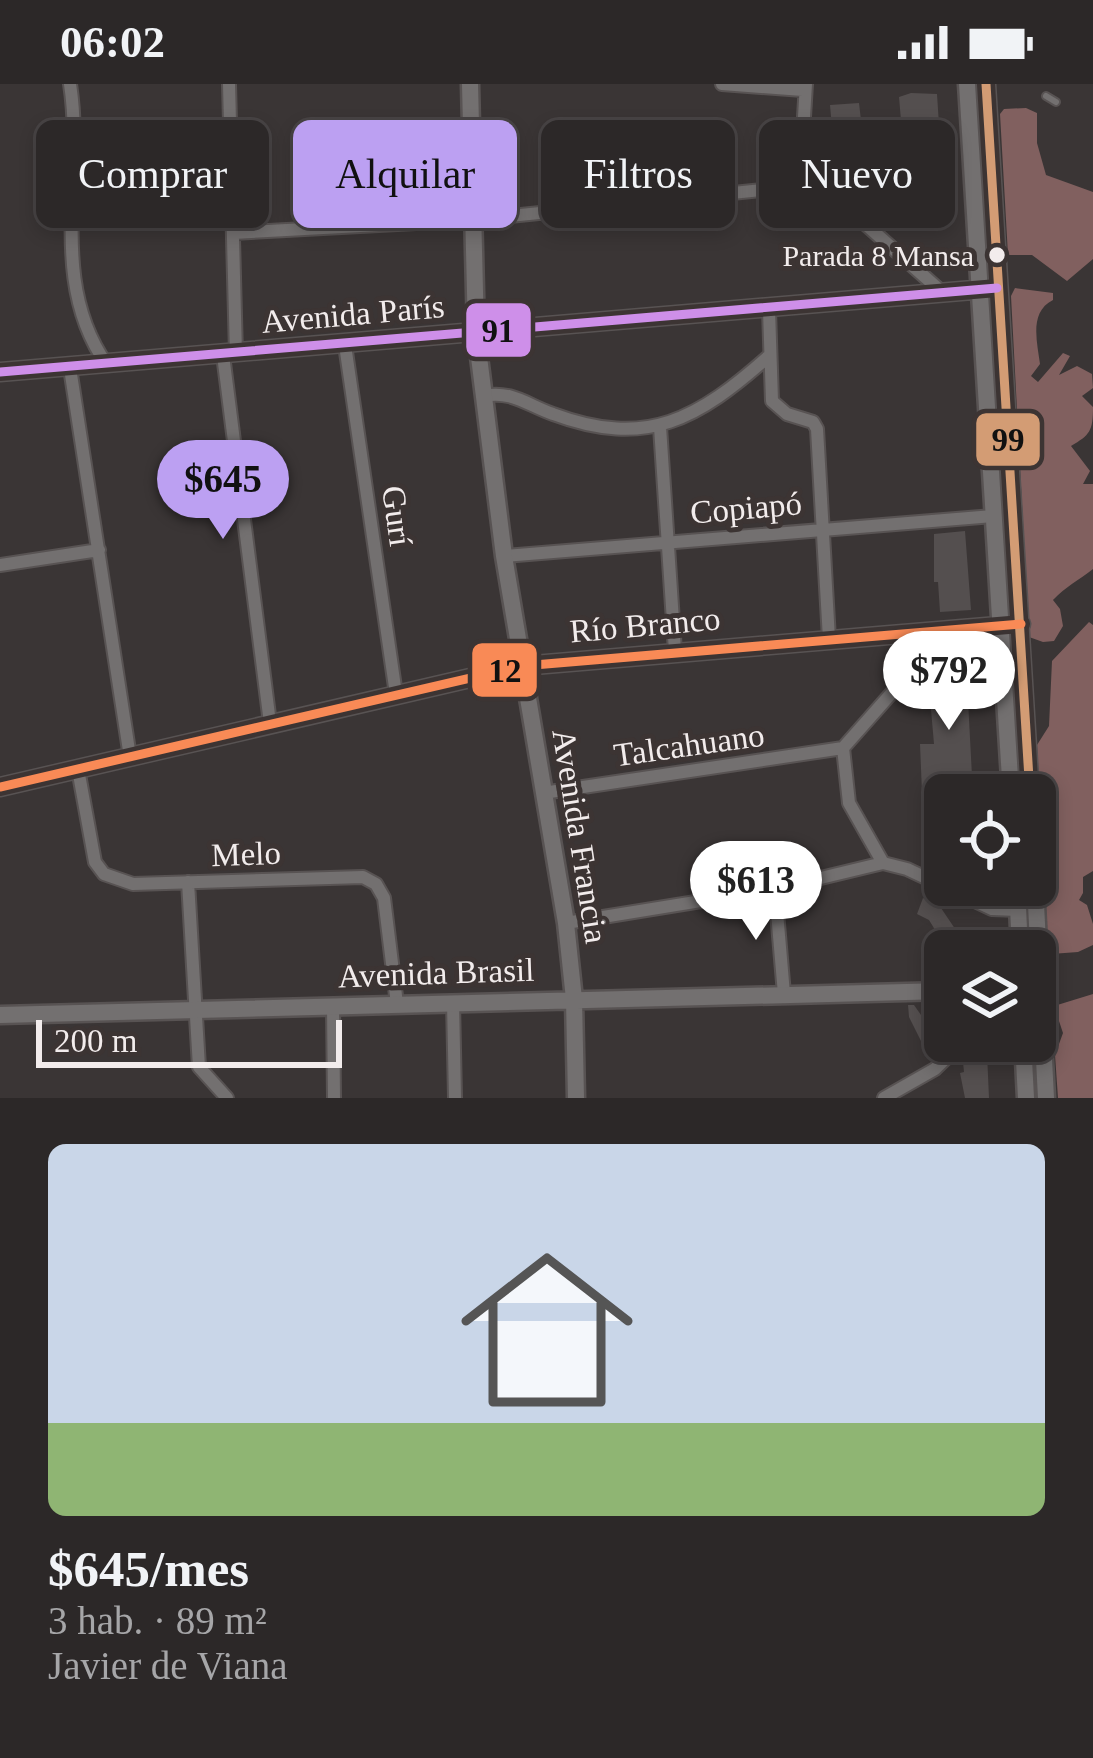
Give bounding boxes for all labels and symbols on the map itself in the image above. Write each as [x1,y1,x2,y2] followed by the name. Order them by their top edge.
[782,239,974,272] place label: Parada 8 Mansa
[986,244,1008,266] marker: Parada 8 Mansa
[260,288,446,340] street label: Avenida París
[464,301,533,359] line badge: 91
[482,313,515,349] text: 91
[974,411,1042,468] line badge: 99
[992,422,1025,458] text: 99
[152,440,294,542] pin: $645
[375,484,419,548] street label: Gurí
[689,485,803,531] street label: Copiapó
[568,600,722,650] street label: Río Branco
[878,631,1020,733] pin: $792
[470,641,539,699] line badge: 12
[489,653,522,689] text: 12
[611,717,767,773] street label: Talcahuano
[545,726,615,946] street label: Avenida Francia
[211,835,281,873] street label: Melo
[685,841,827,943] pin: $613
[337,952,535,994] street label: Avenida Brasil
[36,1014,342,1067] scale bar

